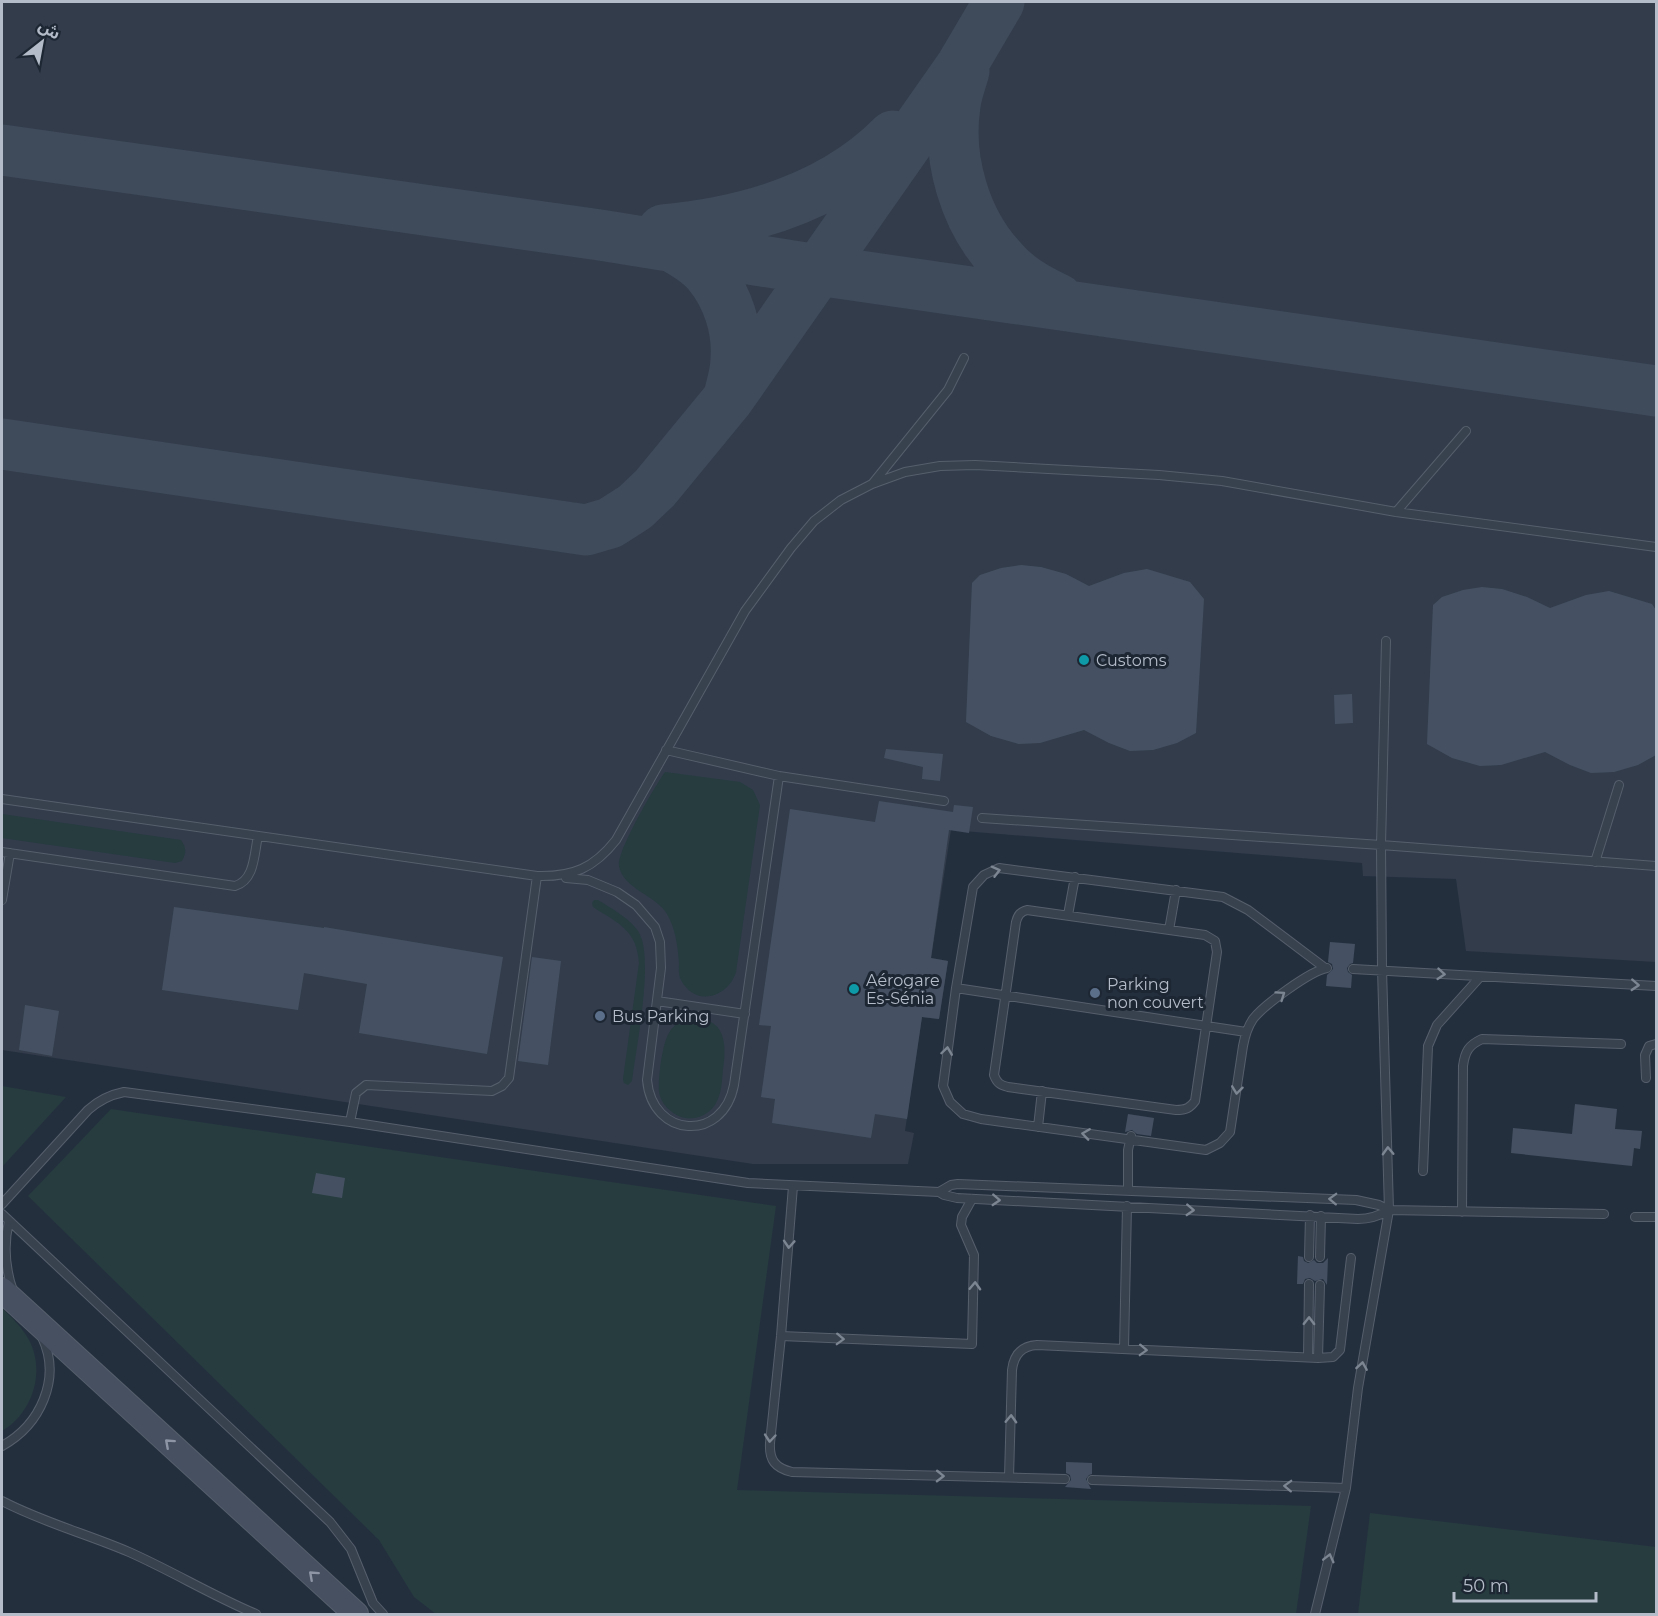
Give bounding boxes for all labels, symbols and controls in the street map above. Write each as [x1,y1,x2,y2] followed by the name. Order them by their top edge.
[12,12,72,72] north arrow
[35,16,64,43] text: ش
[1096,651,1167,670] place label: Customs
[1077,653,1091,667] marker: Customs
[991,866,1001,879] one-way arrow
[1436,967,1445,980] one-way arrow
[866,971,940,1008] place label: Aérogare Es-Sénia
[1107,975,1204,1012] place label: Parking non couvert
[1631,979,1640,992] one-way arrow
[847,982,861,996] marker: Aérogare Es-Sénia
[1088,986,1102,1000] marker: Parking non couvert
[1275,991,1286,1002] one-way arrow
[612,1007,709,1026] place label: Bus Parking
[593,1009,607,1023] marker: Bus Parking
[940,1046,952,1055] one-way arrow
[1232,1085,1244,1094] one-way arrow
[1081,1128,1090,1140] one-way arrow
[1381,1147,1394,1156] one-way arrow
[1328,1193,1337,1206] one-way arrow
[991,1194,1000,1207] one-way arrow
[1186,1203,1195,1216] one-way arrow
[783,1240,796,1249] one-way arrow
[968,1281,981,1290] one-way arrow
[1302,1316,1315,1325] one-way arrow
[835,1332,844,1345] one-way arrow
[1139,1344,1148,1356] one-way arrow
[1355,1361,1368,1371] one-way arrow
[1004,1414,1017,1423] one-way arrow
[764,1434,777,1443] one-way arrow
[165,1439,176,1450] one-way arrow
[936,1469,945,1482] one-way arrow
[1283,1480,1292,1493] one-way arrow
[1322,1553,1335,1563] one-way arrow
[1454,1565,1596,1603] scale bar
[309,1571,320,1582] one-way arrow
[1463,1575,1509,1597] text: 50 m

